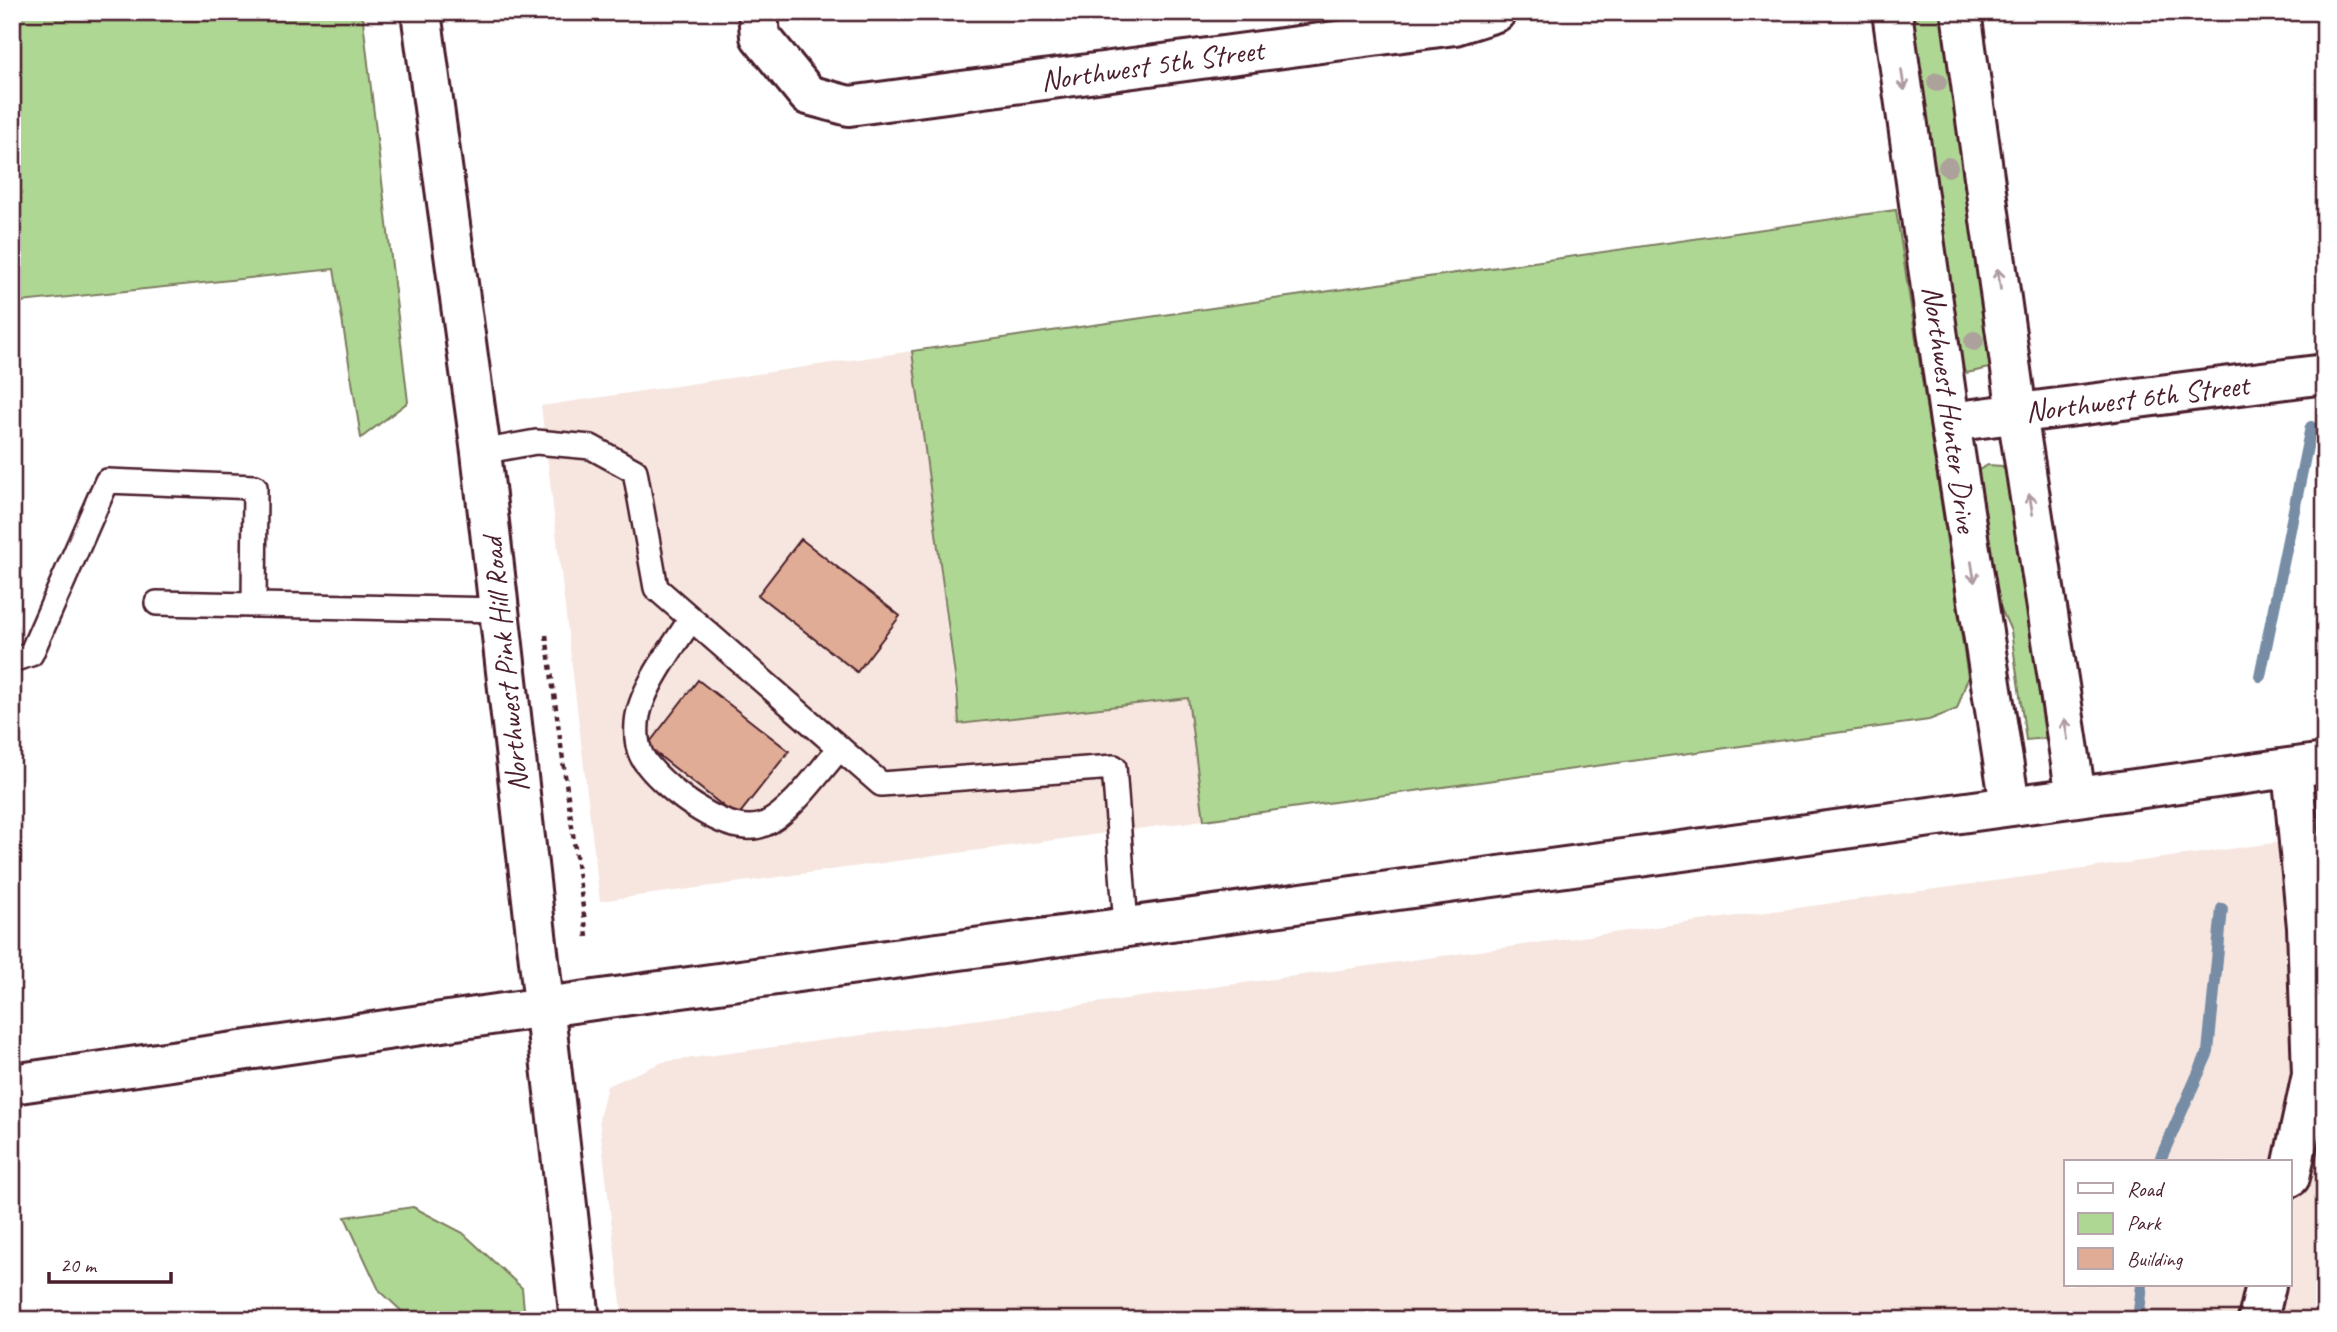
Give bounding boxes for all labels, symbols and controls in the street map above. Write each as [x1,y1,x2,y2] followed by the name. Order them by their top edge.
[1038,30,1269,99] street label: Northwest 5th Street
[1896,68,1909,91] one-way arrow
[1992,268,2005,291] one-way arrow
[1914,283,1986,537] street label: Northwest Hunter Drive
[2023,365,2254,431] street label: Northwest 6th Street
[2024,493,2037,516] one-way arrow
[472,531,537,794] street label: Northwest Pink Hill Road
[1967,560,1980,583] one-way arrow
[2059,718,2072,741] one-way arrow
[2064,1160,2292,1286] legend
[2127,1176,2166,1202] text: Road
[2127,1210,2162,1236] text: Park
[49,1241,172,1285] scale bar
[2127,1246,2184,1272] text: Building
[60,1252,98,1278] text: 20 m

